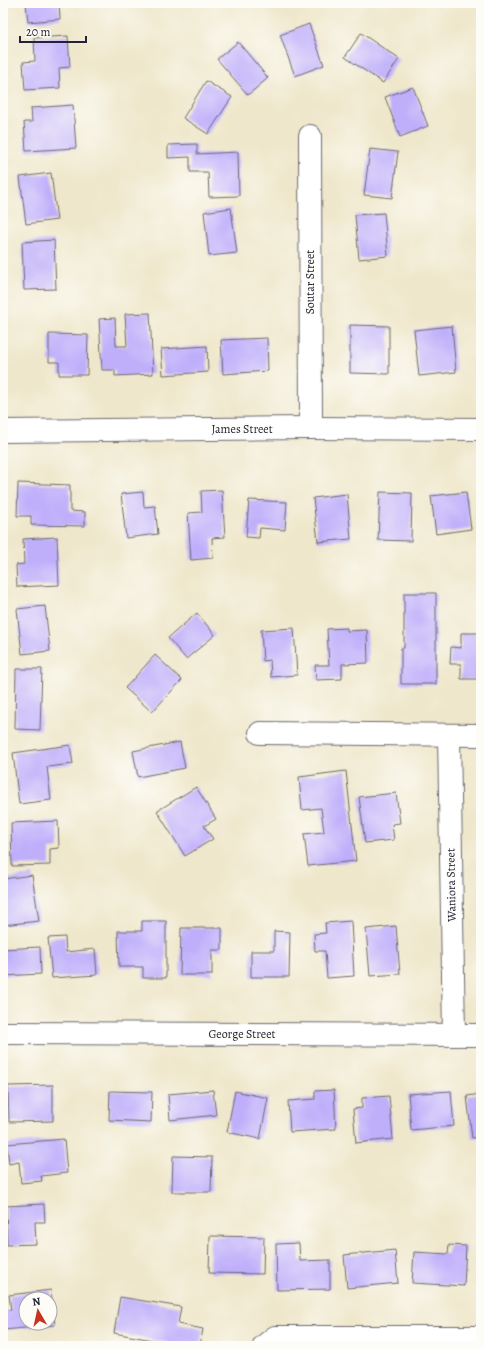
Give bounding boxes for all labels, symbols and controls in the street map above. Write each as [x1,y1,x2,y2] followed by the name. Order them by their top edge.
[20,18,86,44] scale bar
[26,24,50,40] text: 20 m
[302,250,318,314] street label: Soutar Street
[211,421,273,437] street label: James Street
[442,848,460,923] street label: Waniora Street
[209,1026,276,1042] street label: George Street
[18,1291,58,1331] north arrow
[31,1294,42,1310] text: N

